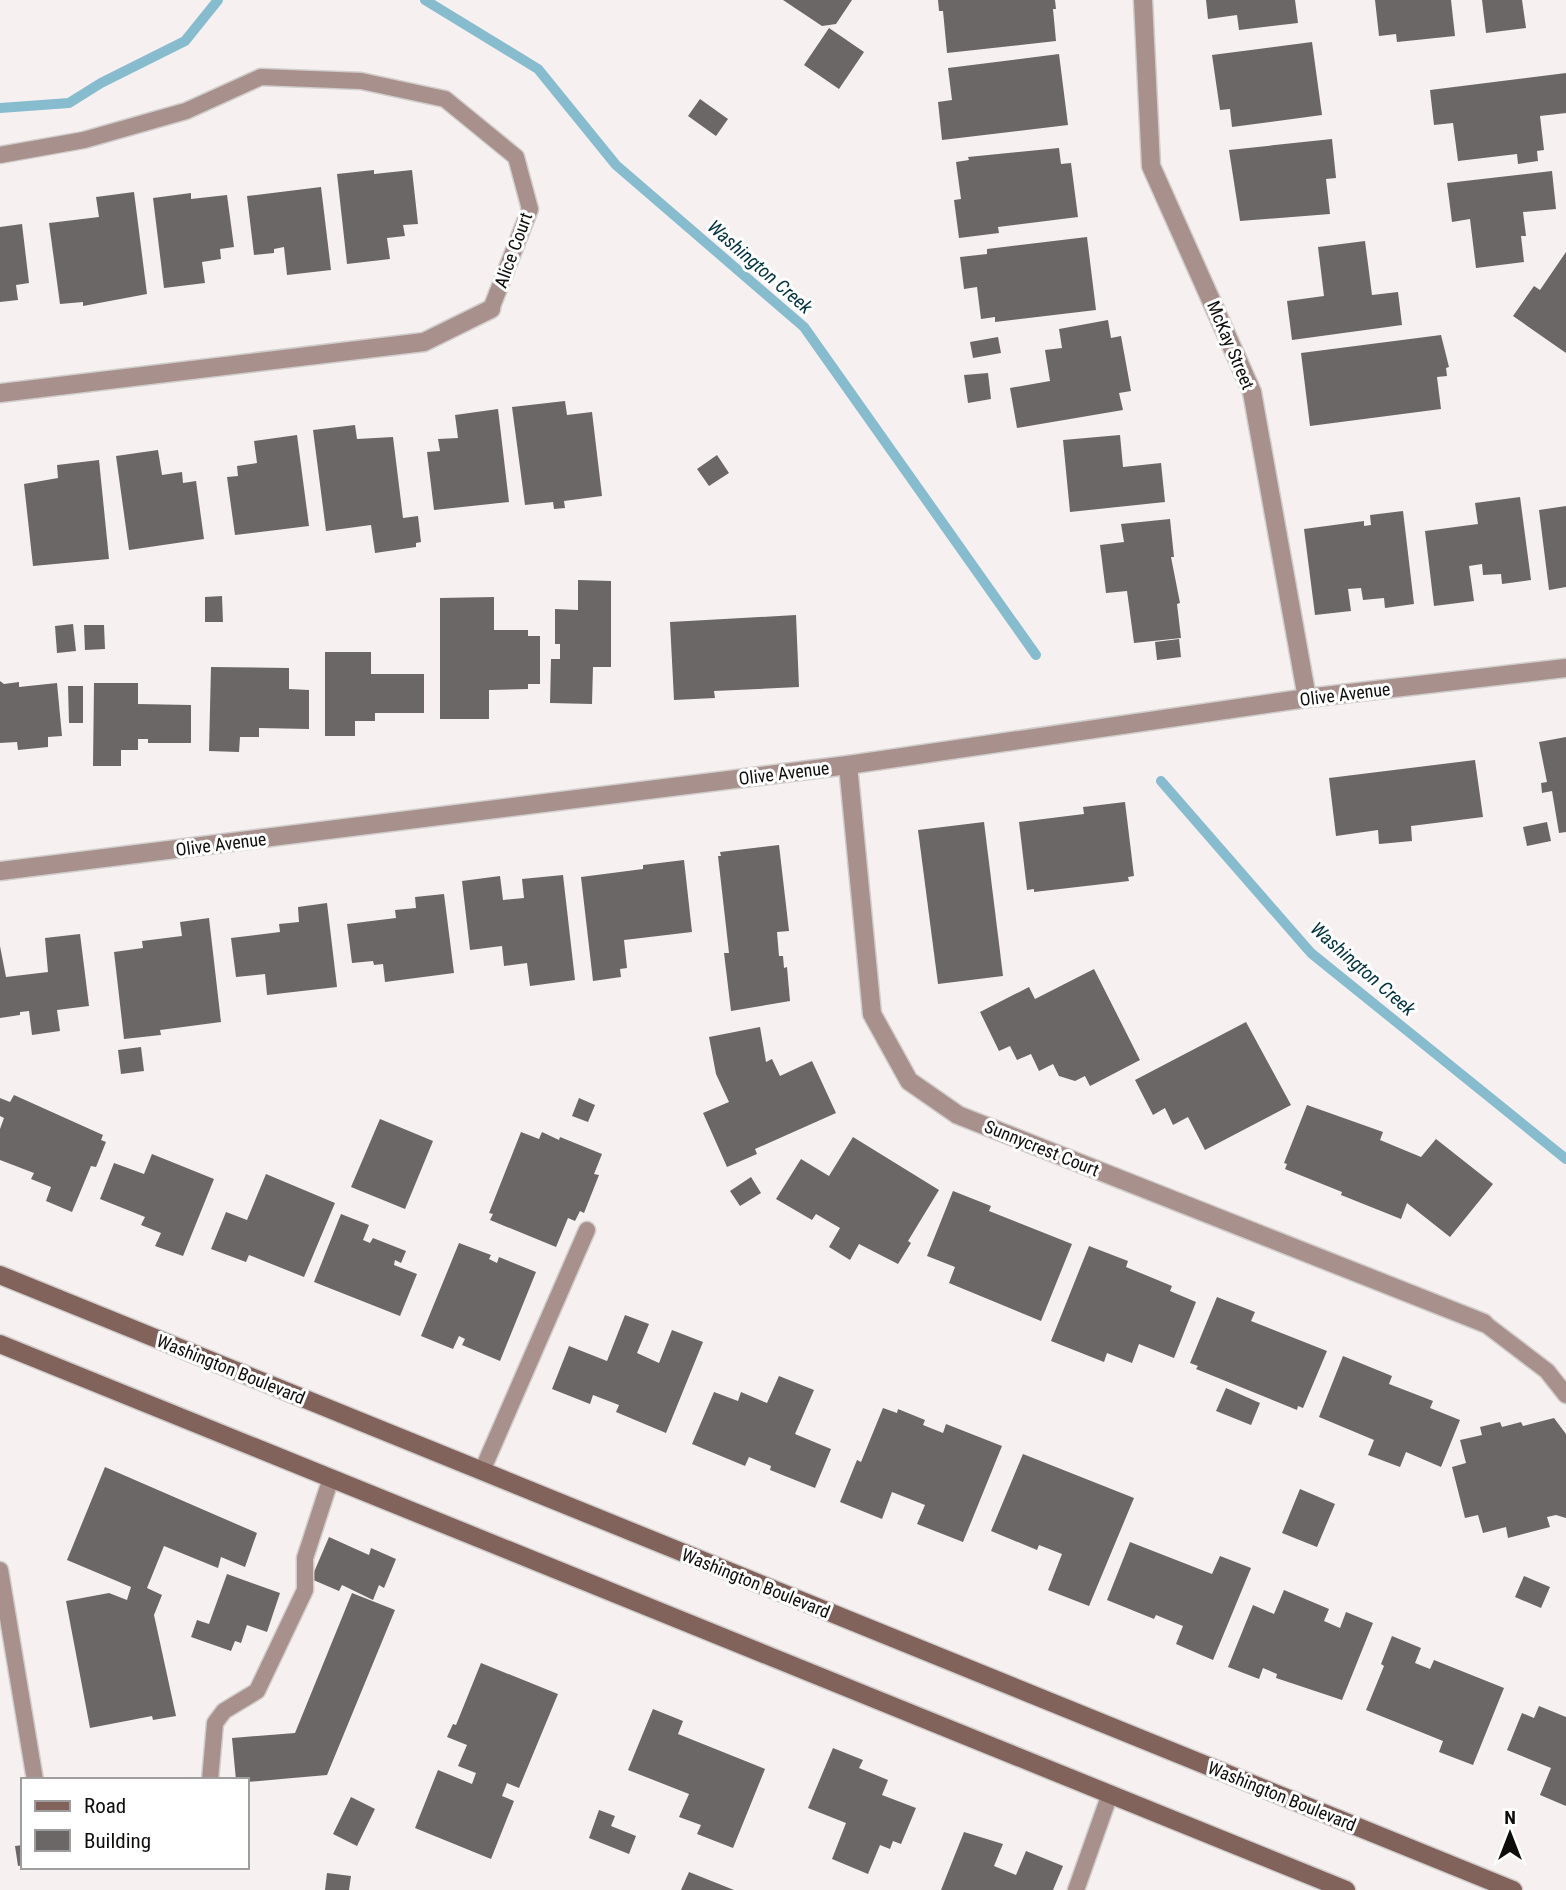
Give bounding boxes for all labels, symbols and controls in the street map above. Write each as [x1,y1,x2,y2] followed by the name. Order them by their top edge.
[490,209,536,291] street label: Alice Court
[703,215,818,319] water label: Washington Creek
[1203,298,1259,392] street label: McKay Street
[1299,678,1391,710] street label: Olive Avenue
[738,757,830,789] street label: Olive Avenue
[175,828,267,860] street label: Olive Avenue
[1306,917,1421,1021] water label: Washington Creek
[982,1115,1102,1181] street label: Sunnycrest Court
[154,1330,308,1408] street label: Washington Boulevard
[679,1544,833,1622] street label: Washington Boulevard
[1205,1757,1359,1835] street label: Washington Boulevard
[21,1778,248,1869] legend
[84,1794,126,1818] text: Road
[1475,1799,1545,1869] north arrow
[1504,1806,1516,1829] text: N
[84,1829,151,1853] text: Building

